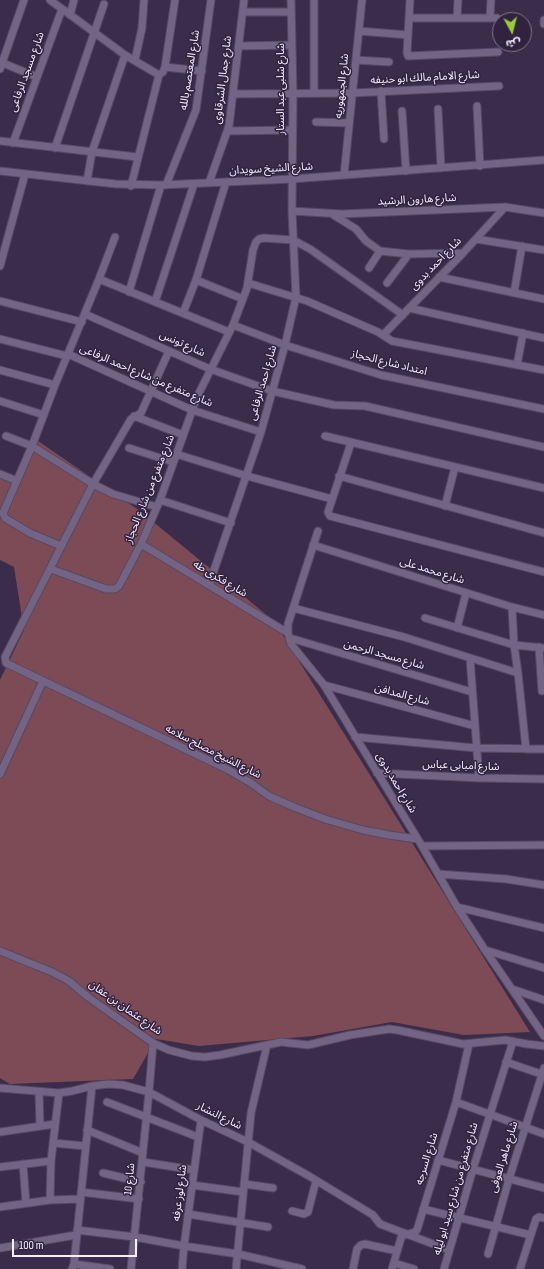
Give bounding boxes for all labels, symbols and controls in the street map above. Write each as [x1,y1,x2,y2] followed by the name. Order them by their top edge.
[492,12,532,52] north arrow
[177,29,203,111] street label: شارع المعتصم بالله
[6,30,48,114] street label: شارع مسجد الرفاعى
[211,35,235,125] street label: شارع جمال الشرقاوى
[505,36,522,51] text: ش
[274,43,288,135] street label: شارع شلبى عبد الستار
[332,53,352,119] street label: شارع الجمهوريه
[370,69,480,87] street label: شارع الامام مالك ابو حنيفه
[229,160,313,178] street label: شارع الشيخ سويدان
[377,191,457,209] street label: شارع هارون الرشيد
[408,235,464,293] street label: شارع احمد بدوى
[157,328,207,360] street label: شارع تونس
[77,342,215,410] street label: شارع متفرع من شارع احمد الرفاعى
[246,344,280,422] street label: شارع احمد الرفاعى
[350,347,428,379] street label: امتداد شارع الحجاز
[122,433,178,545] street label: شارع متفرع من شارع الحجاز
[398,555,466,587] street label: شارع محمد على
[190,558,250,600] street label: شارع فكرى طه
[342,637,426,673] street label: شارع مسجد الرحمن
[373,681,431,709] street label: شارع المدافن
[163,722,263,782] street label: شارع الشيخ مصلح سلامه
[373,750,419,816] street label: شارع احمد بدوى
[422,758,500,774] street label: شارع امبابى عباس
[86,978,164,1038] street label: شارع عثمان بن عفان
[194,1099,244,1133] street label: شارع النشار
[487,1120,521,1194] street label: شارع ماهر العوفى
[431,1121,481,1257] street label: شارع متفرع من شارع سيد ابو ليله
[413,1131,441,1187] street label: شارع السرجه
[122,1162,138,1196] street label: شارع 10
[170,1164,190,1222] street label: شارع لوز عرفه
[14,1231,139,1257] scale bar
[19,1238,44,1253] text: 100 m

